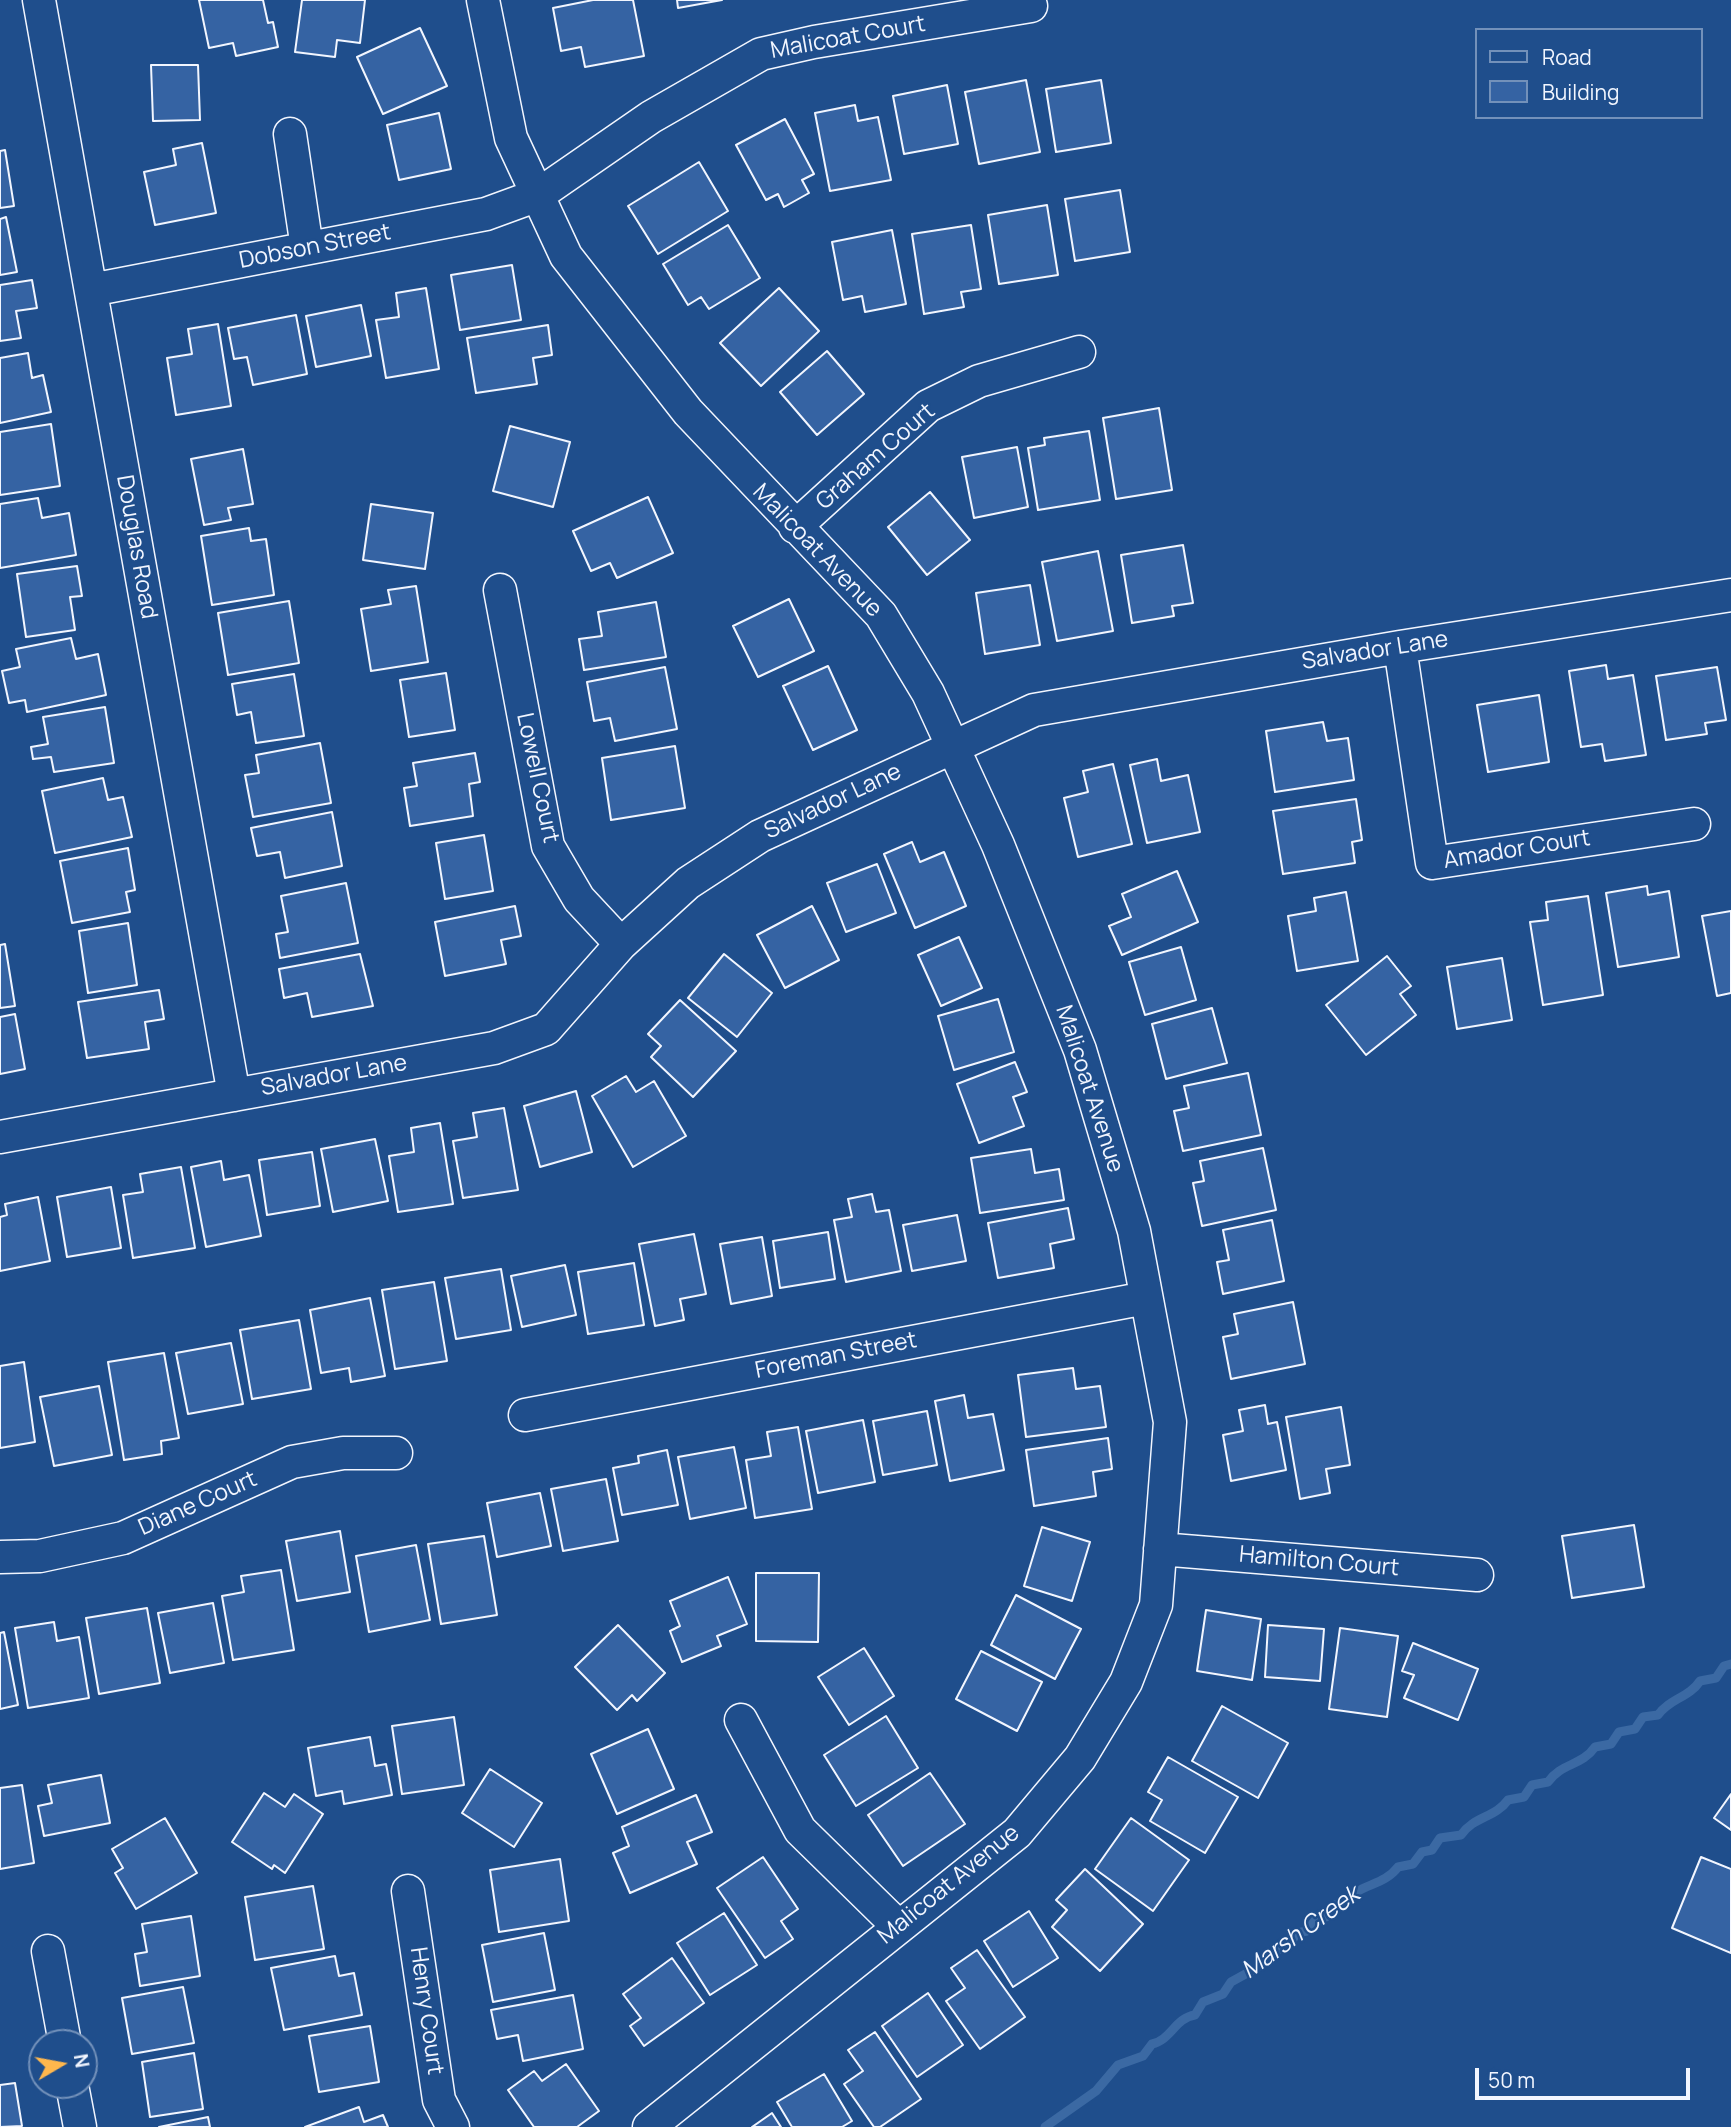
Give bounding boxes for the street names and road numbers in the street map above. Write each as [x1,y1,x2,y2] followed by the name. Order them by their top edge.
[768,11,928,65] street label: Malicoat Court
[237,219,393,275] street label: Dobson Street
[811,398,941,516] street label: Graham Court
[110,473,162,621] street label: Douglas Road
[747,479,887,623] street label: Malicoat Avenue
[1300,626,1450,676] street label: Salvador Lane
[510,711,564,845] street label: Lowell Court
[760,758,906,846] street label: Salvador Lane
[1442,825,1592,875] street label: Amador Court
[1049,1002,1129,1176] street label: Malicoat Avenue
[259,1050,409,1102] street label: Salvador Lane
[753,1327,919,1385] street label: Foreman Street
[135,1466,261,1542] street label: Diane Court
[1238,1541,1400,1583] street label: Hamilton Court
[873,1819,1025,1951] street label: Malicoat Avenue
[403,1945,449,2077] street label: Henry Court

